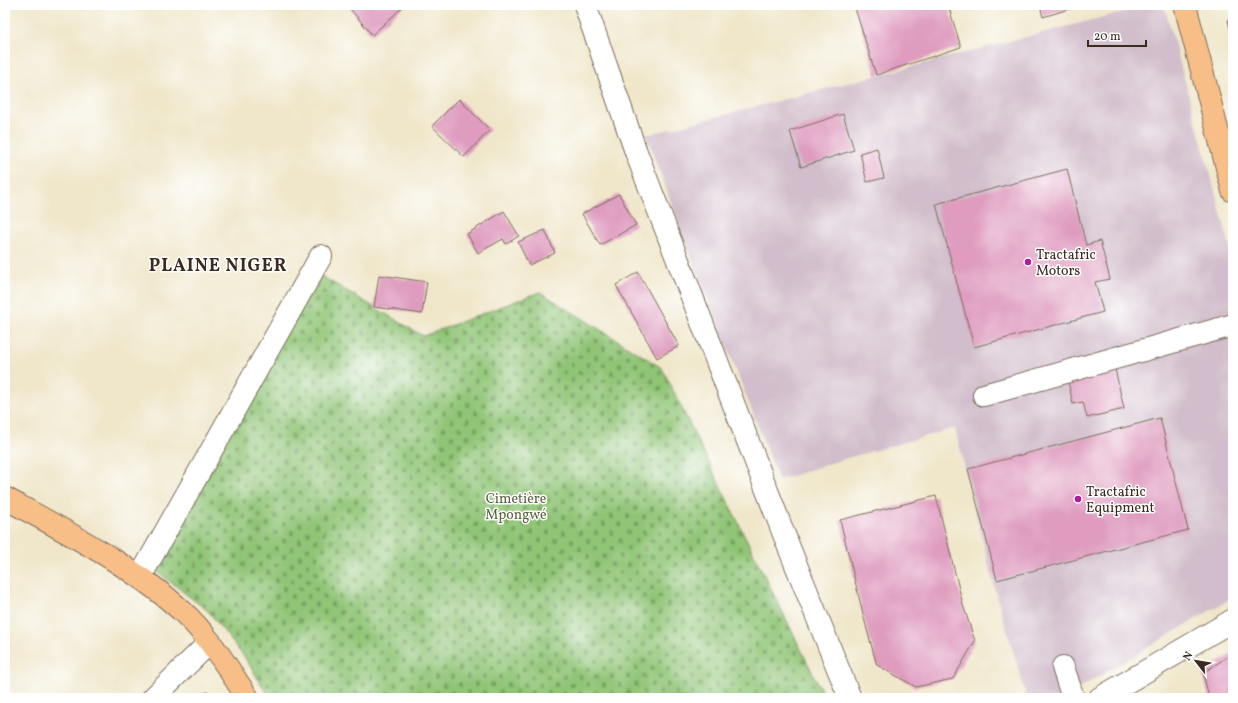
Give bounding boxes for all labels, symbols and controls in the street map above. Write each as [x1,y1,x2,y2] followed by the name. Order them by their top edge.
[1088,22,1146,48] scale bar
[1094,29,1121,45] text: 20 m
[1036,246,1096,281] place label: Tractafric Motors
[149,254,287,279] district label: PLAINE NIGER
[1023,257,1033,267] marker: Tractafric Motors
[1086,483,1155,518] place label: Tractafric Equipment
[485,490,547,525] park label: Cimetière Mpongwé
[1073,494,1083,504] marker: Tractafric Equipment
[1176,641,1216,681] north arrow
[1180,649,1197,664] text: N

